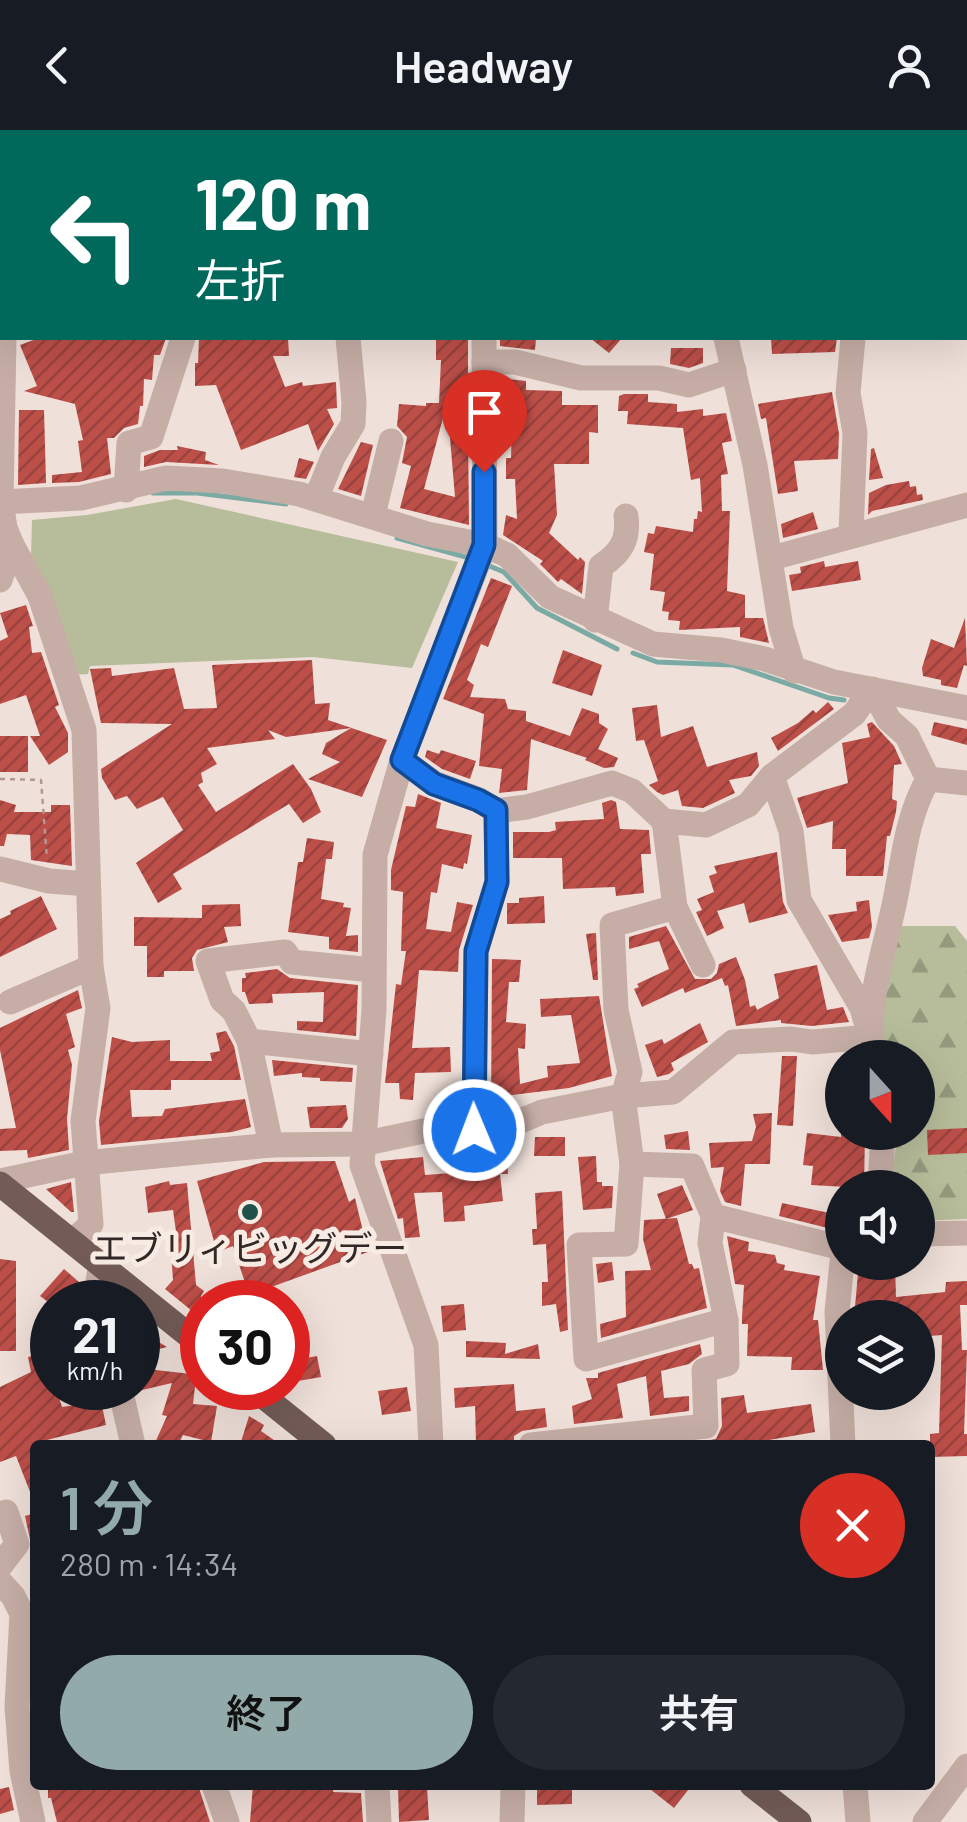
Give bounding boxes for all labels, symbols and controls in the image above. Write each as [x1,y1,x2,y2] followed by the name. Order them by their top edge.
[30,38,85,93] icon: back
[394,38,573,92] text: Headway
[882,38,937,93] icon: person
[195,160,371,244] text: 120 m
[30,170,160,300] icon: left
[195,252,285,306] text: 左折
[442,370,527,473] pin
[457,385,512,440] icon: arrive
[825,1040,935,1150] north arrow
[825,1040,935,1410] map controls
[422,1078,526,1182] position arrow
[825,1170,935,1280] button: sound
[239,1201,261,1223] marker: エブリィビッグデー
[92,1226,408,1268] place label: エブリィビッグデー
[180,1280,310,1410] speed limit sign: 30
[825,1300,935,1410] button: layers
[72,1303,118,1363] text: 21
[67,1355,123,1385] text: km/h
[60,1470,153,1542] text: 1 分
[800,1473,905,1578] button: close
[60,1544,238,1582] text: 280 m · 14:34
[60,1655,473,1770] button: 終了
[493,1655,905,1770] button: 共有

